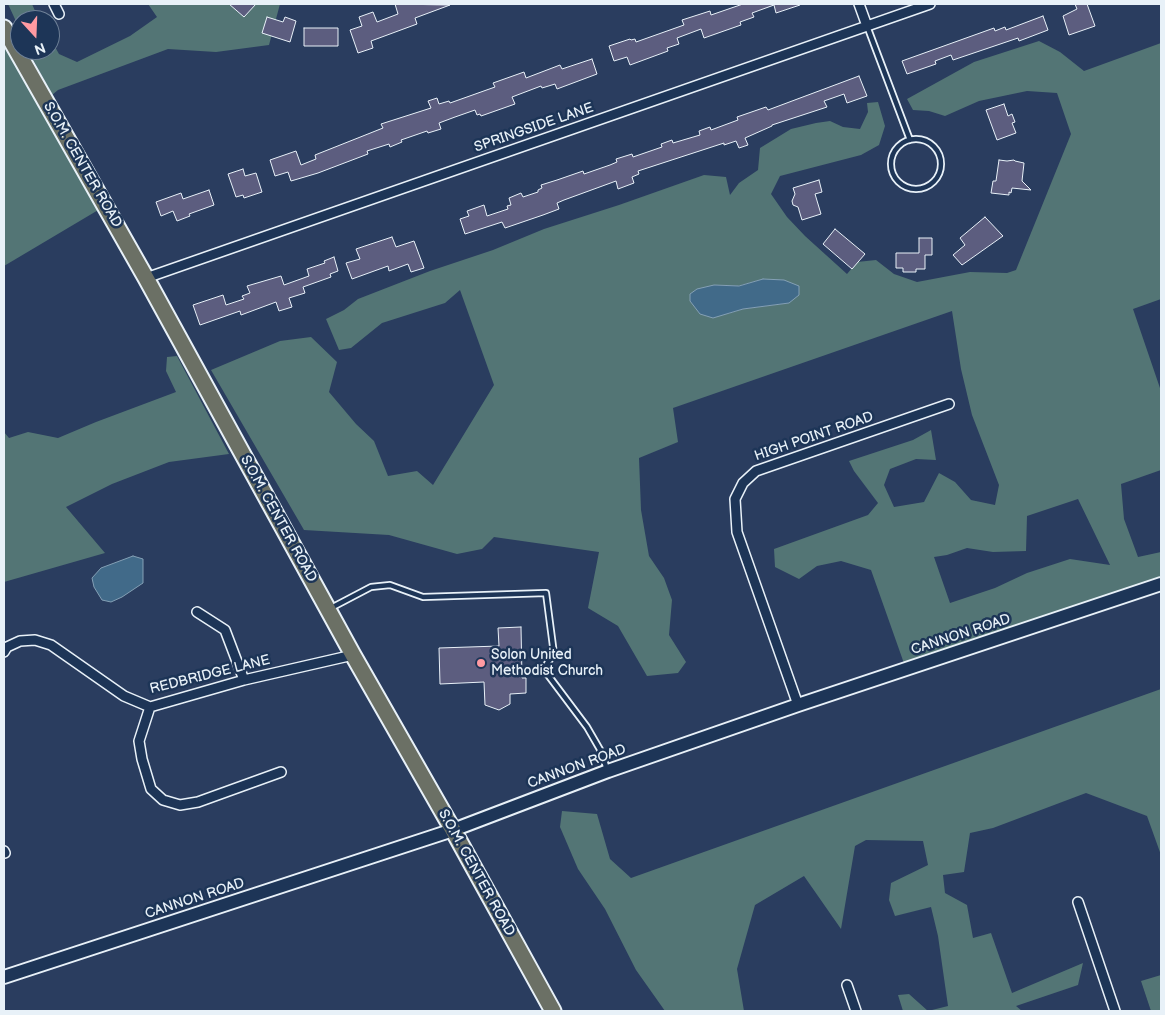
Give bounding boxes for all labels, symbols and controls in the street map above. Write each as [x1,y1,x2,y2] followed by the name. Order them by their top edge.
[10,10,60,60] north arrow
[32,39,48,58] text: N
[39,99,125,231] street label: S.O.M. CENTER ROAD
[472,100,596,156] street label: SPRINGSIDE LANE
[752,409,876,465] street label: HIGH POINT ROAD
[236,453,320,585] street label: S.O.M. CENTER ROAD
[909,611,1013,659] street label: CANNON ROAD
[491,647,603,680] place label: Solon United Methodist Church
[148,652,272,698] street label: REDBRIDGE LANE
[475,657,487,669] marker: Solon United Methodist Church
[525,741,629,793] street label: CANNON ROAD
[434,807,518,939] street label: S.O.M. CENTER ROAD
[143,875,247,923] street label: CANNON ROAD

